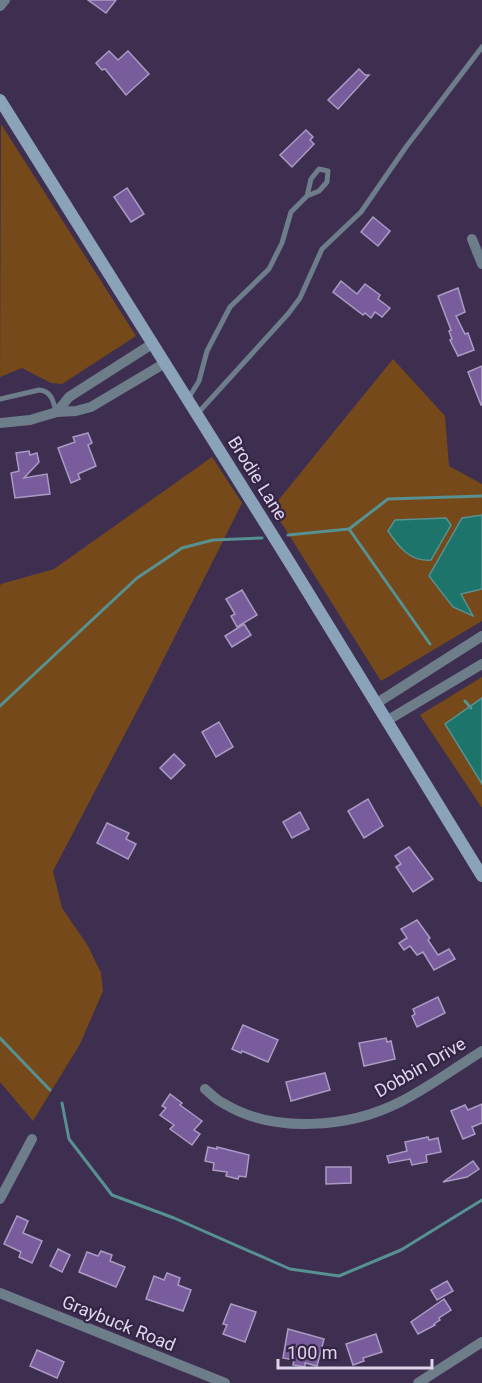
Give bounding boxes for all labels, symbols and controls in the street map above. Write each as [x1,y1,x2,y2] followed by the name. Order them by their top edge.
[224,432,292,524] street label: Brodie Lane
[371,1033,469,1101] street label: Dobbin Drive
[59,1291,179,1355] street label: Graybuck Road
[278,1332,432,1370] scale bar
[287,1342,338,1363] text: 100 m

